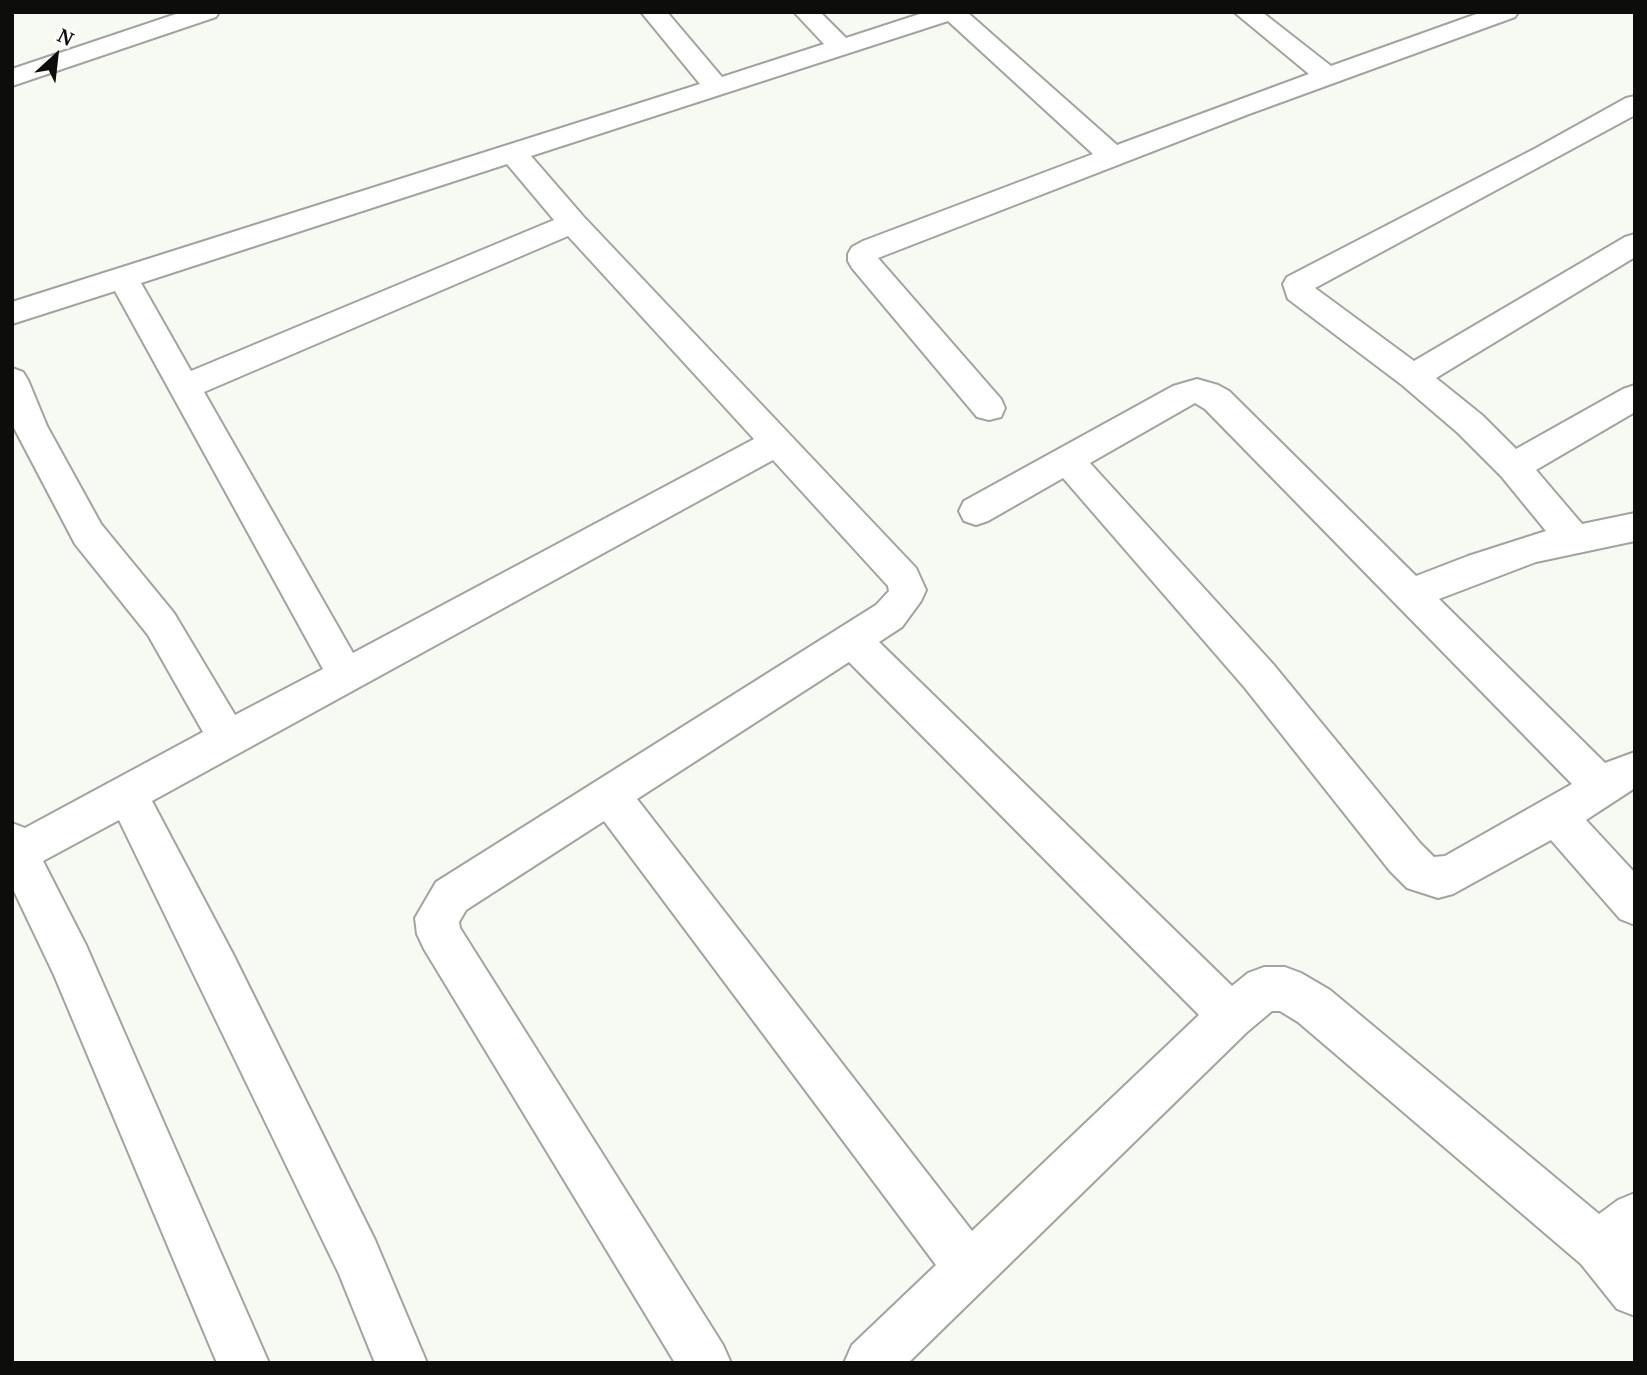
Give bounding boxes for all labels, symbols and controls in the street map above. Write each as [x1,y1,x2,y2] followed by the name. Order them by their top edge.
[21,21,91,91] north arrow
[53,22,78,52] text: N

